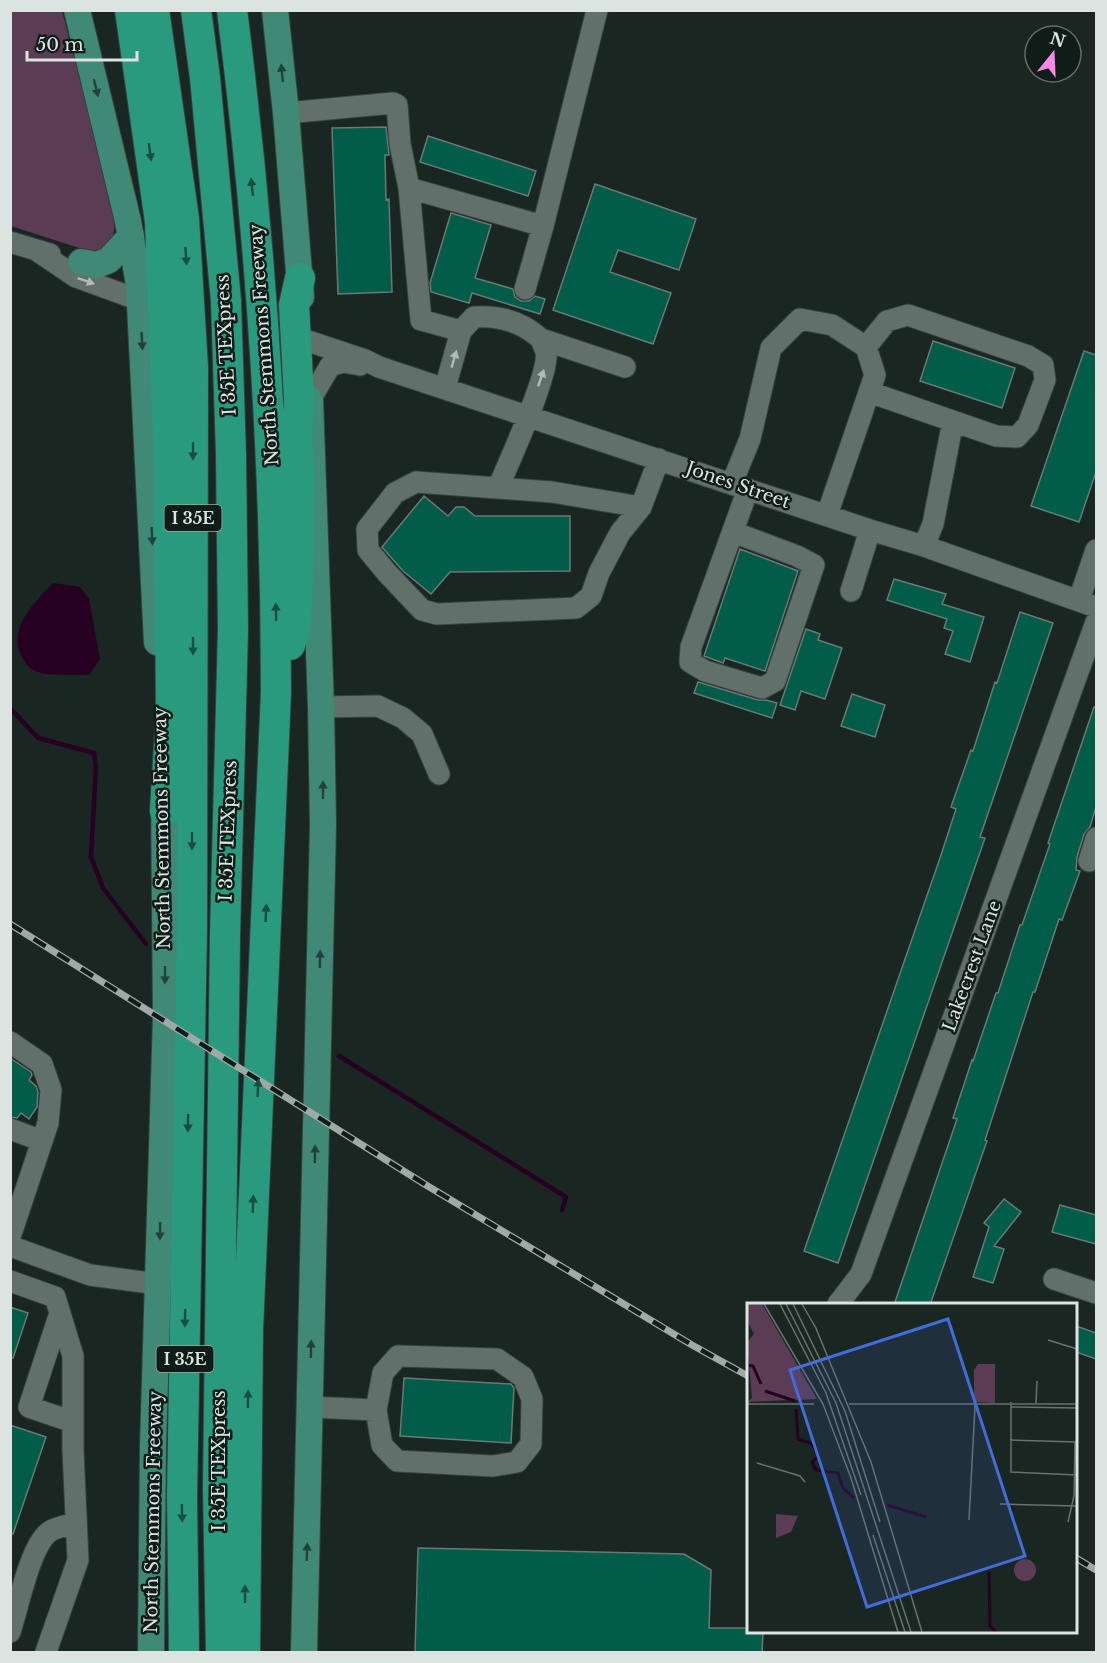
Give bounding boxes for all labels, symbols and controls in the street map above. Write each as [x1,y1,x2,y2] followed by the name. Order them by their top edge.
[27,24,136,62] scale bar
[1023,24,1083,84] north arrow
[1047,28,1068,52] text: N
[36,34,84,56] text: 50 m
[277,64,287,83] one-way arrow
[91,78,101,97] one-way arrow
[145,142,155,161] one-way arrow
[248,177,257,196] one-way arrow
[245,223,283,467] street label: North Stemmons Freeway
[182,246,191,265] one-way arrow
[211,274,241,416] street label: I 35E TEXpress
[77,277,95,286] one-way arrow
[137,331,146,350] one-way arrow
[449,350,459,368] one-way arrow
[537,369,547,387] one-way arrow
[188,441,198,460] one-way arrow
[681,456,793,513] street label: Jones Street
[164,505,222,531] road number: I 35E
[147,526,156,545] one-way arrow
[271,603,281,622] one-way arrow
[188,636,198,655] one-way arrow
[149,706,175,949] street label: North Stemmons Freeway
[215,760,241,902] street label: I 35E TEXpress
[318,780,327,799] one-way arrow
[187,831,197,850] one-way arrow
[938,897,1006,1035] street label: Lakecrest Lane
[262,904,271,923] one-way arrow
[315,950,325,969] one-way arrow
[160,965,170,984] one-way arrow
[254,1079,263,1098] one-way arrow
[184,1114,193,1133] one-way arrow
[311,1144,320,1163] one-way arrow
[249,1195,258,1214] one-way arrow
[155,1221,165,1240] one-way arrow
[747,1303,1077,1633] inset map
[180,1309,190,1328] one-way arrow
[306,1339,316,1358] one-way arrow
[156,1346,213,1372] road number: I 35E
[140,1390,166,1633] street label: North Stemmons Freeway
[208,1390,230,1532] street label: I 35E TEXpress
[243,1390,252,1409] one-way arrow
[178,1503,187,1522] one-way arrow
[302,1543,312,1562] one-way arrow
[240,1585,250,1604] one-way arrow

